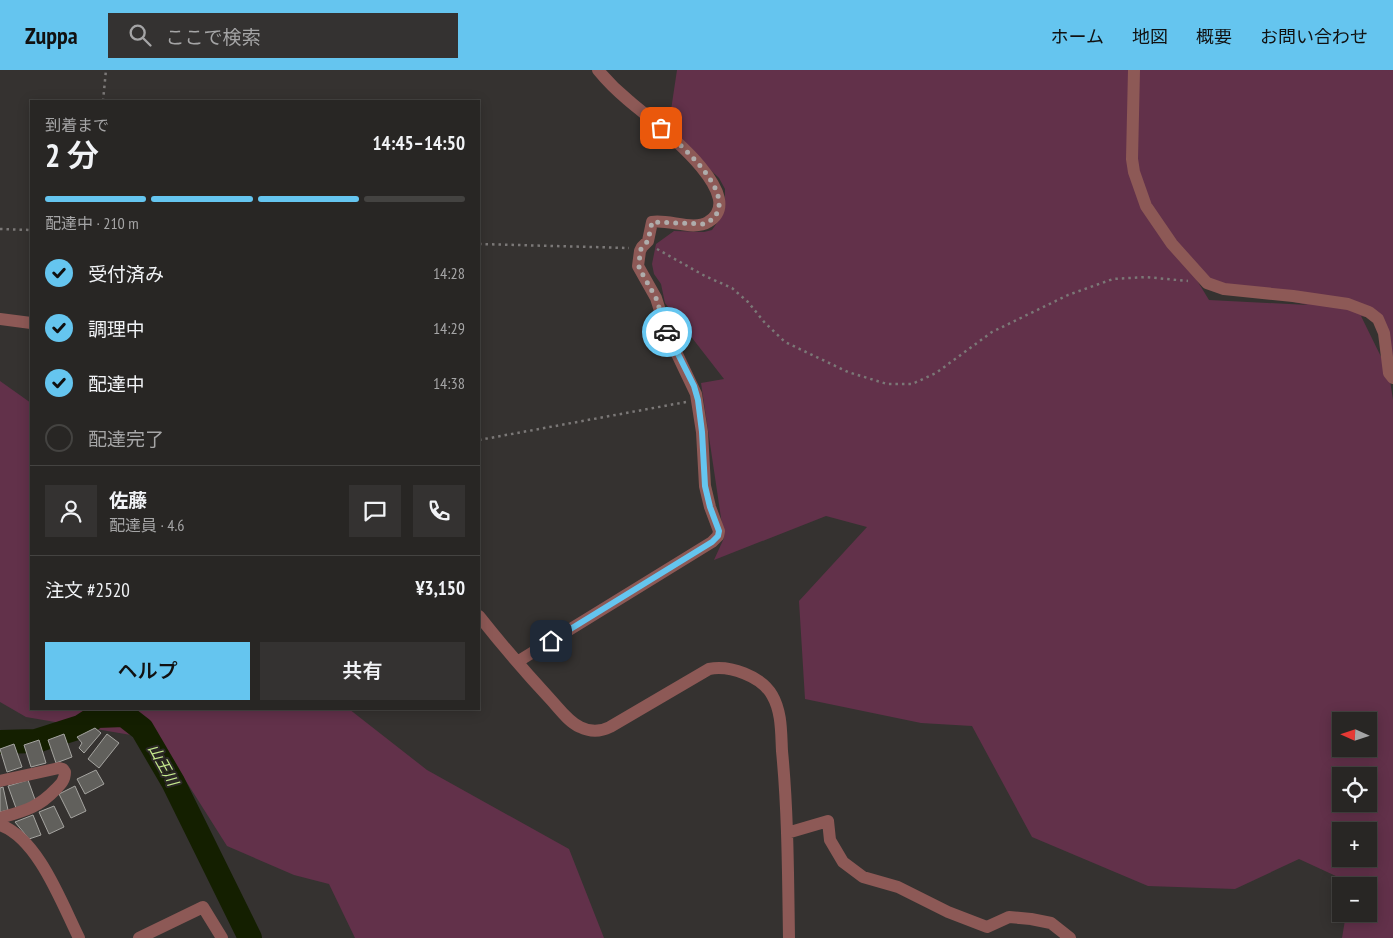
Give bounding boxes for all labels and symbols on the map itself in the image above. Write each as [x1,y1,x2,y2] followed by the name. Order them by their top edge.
[640,107,682,149] pin
[642,307,692,357] courier
[530,620,572,662] pin
[1332,712,1378,758] north arrow
[144,740,184,791] water label: 山王川

